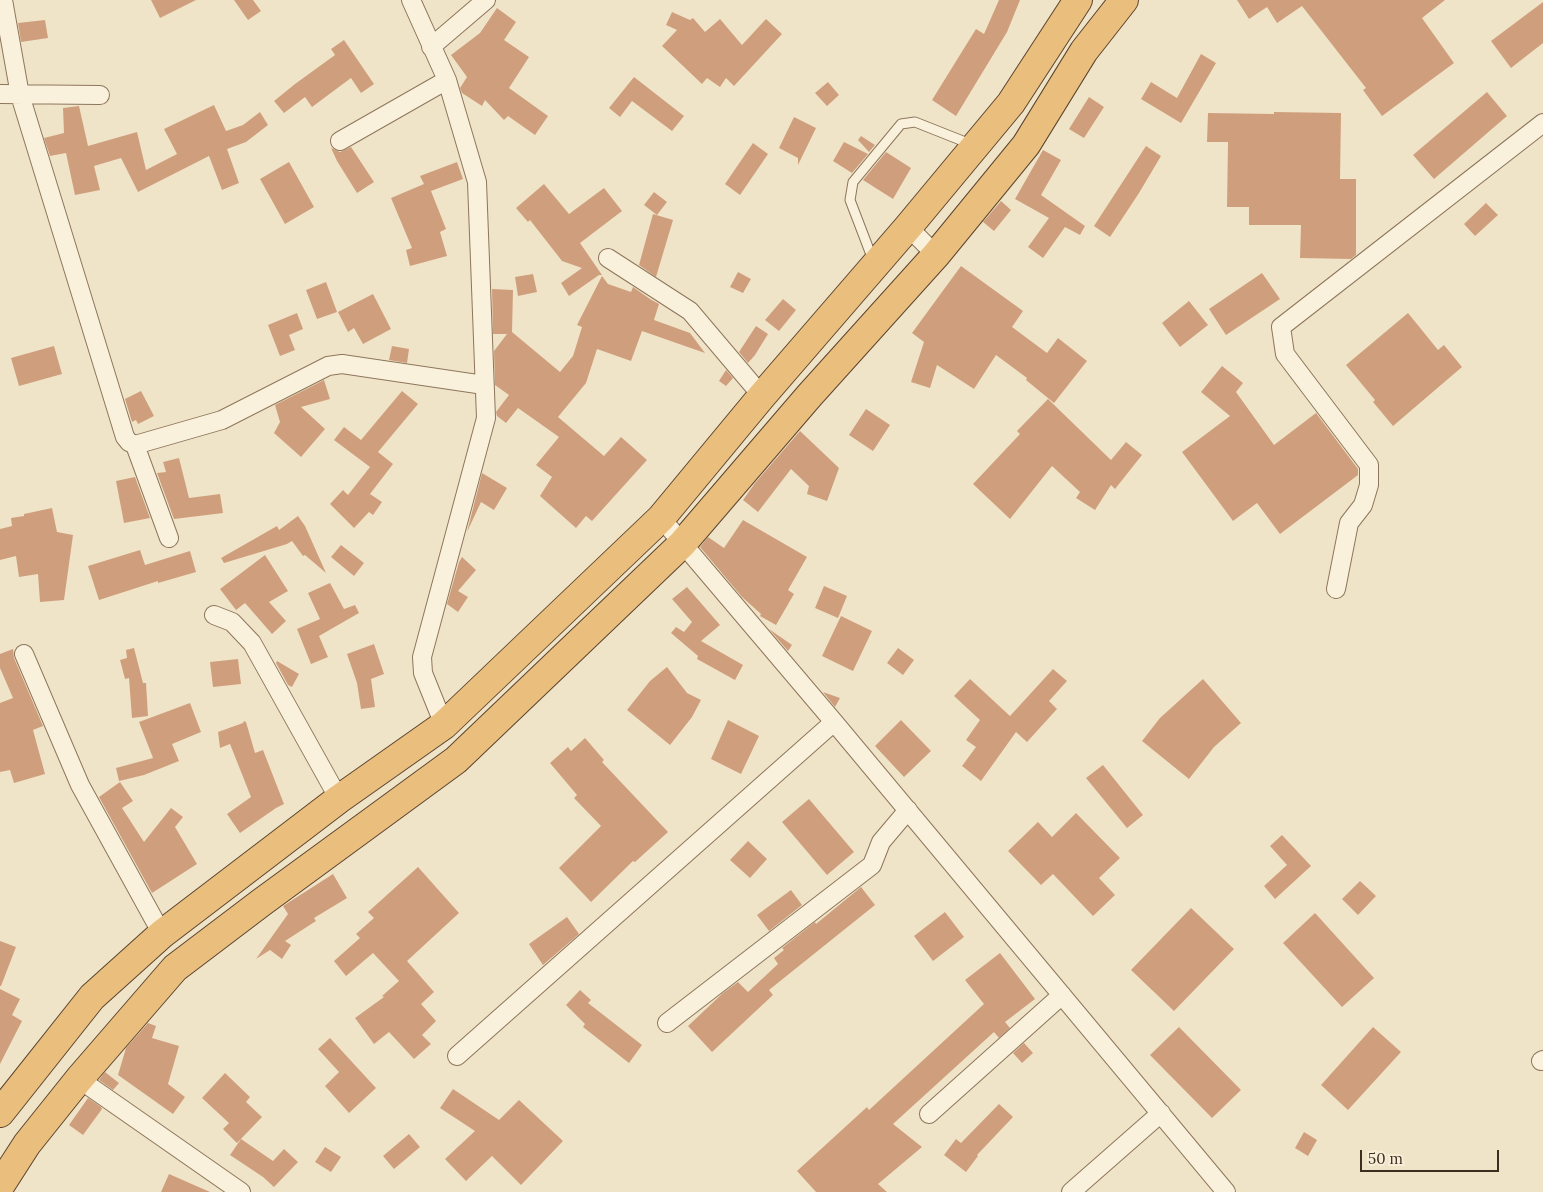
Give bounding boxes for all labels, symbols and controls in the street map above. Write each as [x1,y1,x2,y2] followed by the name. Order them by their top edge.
[1363,1140,1502,1172] scale bar
[1368,1149,1403,1168] text: 50 m

